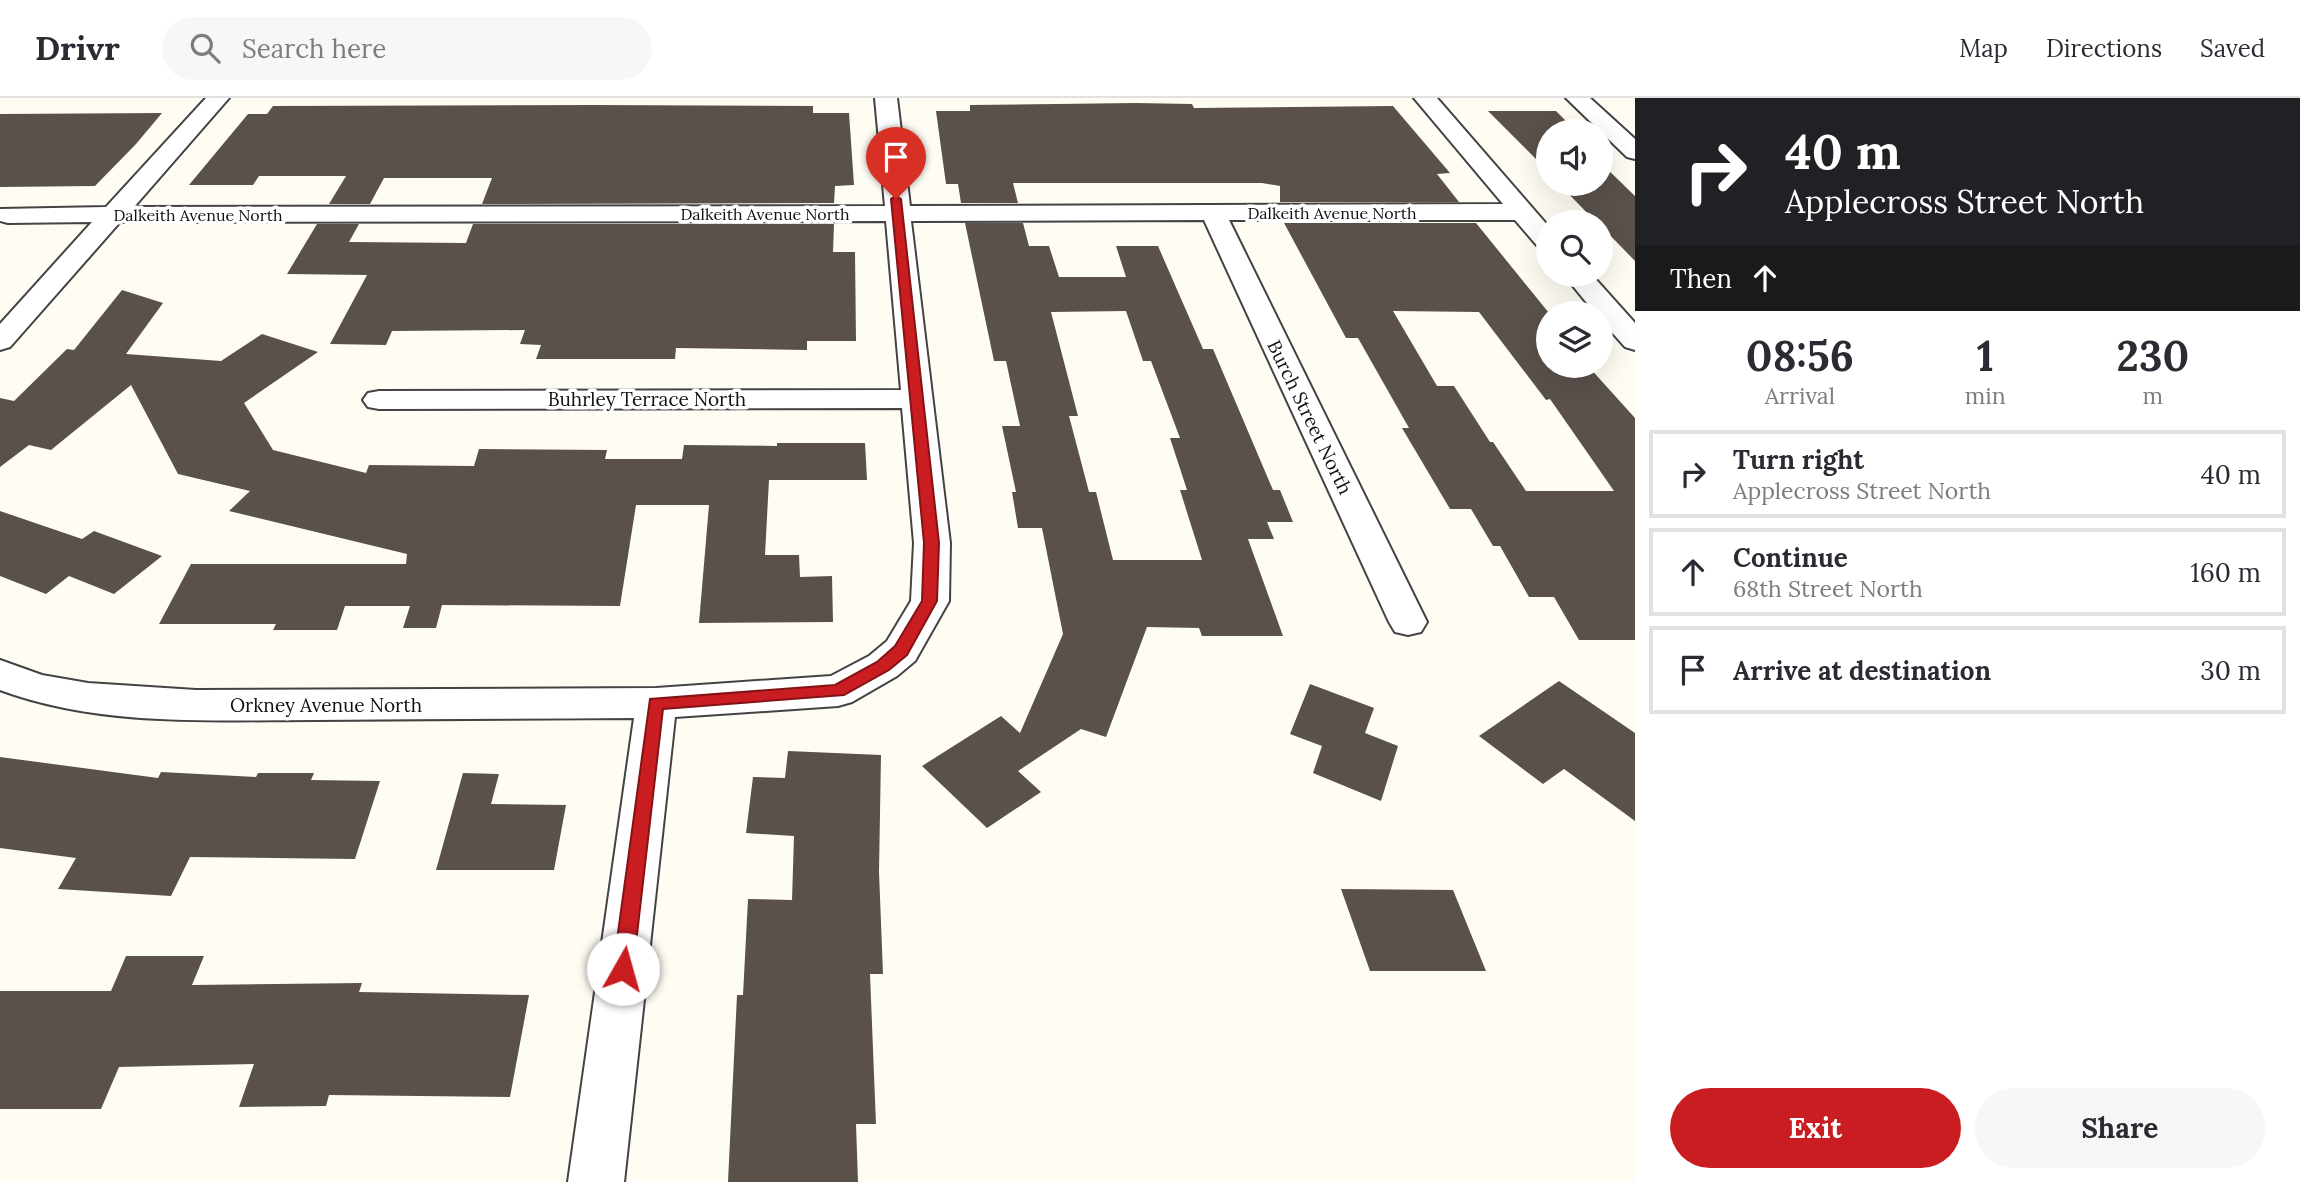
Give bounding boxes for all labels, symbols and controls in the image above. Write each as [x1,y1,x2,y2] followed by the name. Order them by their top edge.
[162,17,652,80] search box
[35,27,120,69] text: Drivr
[186,29,224,67] icon: search
[242,32,386,65] text: Search here
[1959,33,2008,64] text: Map
[2046,33,2162,64] text: Directions
[2200,33,2265,64] text: Saved
[1536,119,1613,378] map controls
[1536,119,1613,196] button: sound
[1785,120,1901,182] text: 40 m
[1670,126,1761,217] icon: right
[866,127,926,199] pin
[877,138,915,176] icon: arrive
[1785,181,2144,222] text: Applecross Street North
[1247,203,1417,223] street label: Dalkeith Avenue North
[680,204,850,224] street label: Dalkeith Avenue North
[113,205,283,225] street label: Dalkeith Avenue North
[1536,210,1613,287] button: search
[1746,259,1784,297] icon: ahead
[1670,262,1732,295] text: Then
[1536,301,1613,378] button: layers
[1746,329,1854,383] text: 08:56
[1977,329,1994,383] text: 1
[2117,329,2189,383] text: 230
[1262,336,1358,498] street label: Burch Street North
[1765,381,1835,410] text: Arrival
[1965,381,2006,410] text: min
[2143,381,2163,410] text: m
[548,387,746,411] street label: Buhrley Terrace North
[1733,443,1864,476] text: Turn right
[1674,455,1712,493] icon: right
[2201,458,2261,491] text: 40 m
[1733,476,1991,505] text: Applecross Street North
[1733,541,1848,574] text: Continue
[1674,553,1712,591] icon: ahead
[2190,556,2261,589] text: 160 m
[1733,574,1923,603] text: 68th Street North
[1674,651,1712,689] icon: arrive
[1733,654,1991,687] text: Arrive at destination
[2200,654,2261,687] text: 30 m
[230,693,422,717] street label: Orkney Avenue North
[586,932,660,1006] position arrow
[1670,1088,1961,1168] button: Exit
[1975,1088,2265,1168] button: Share

